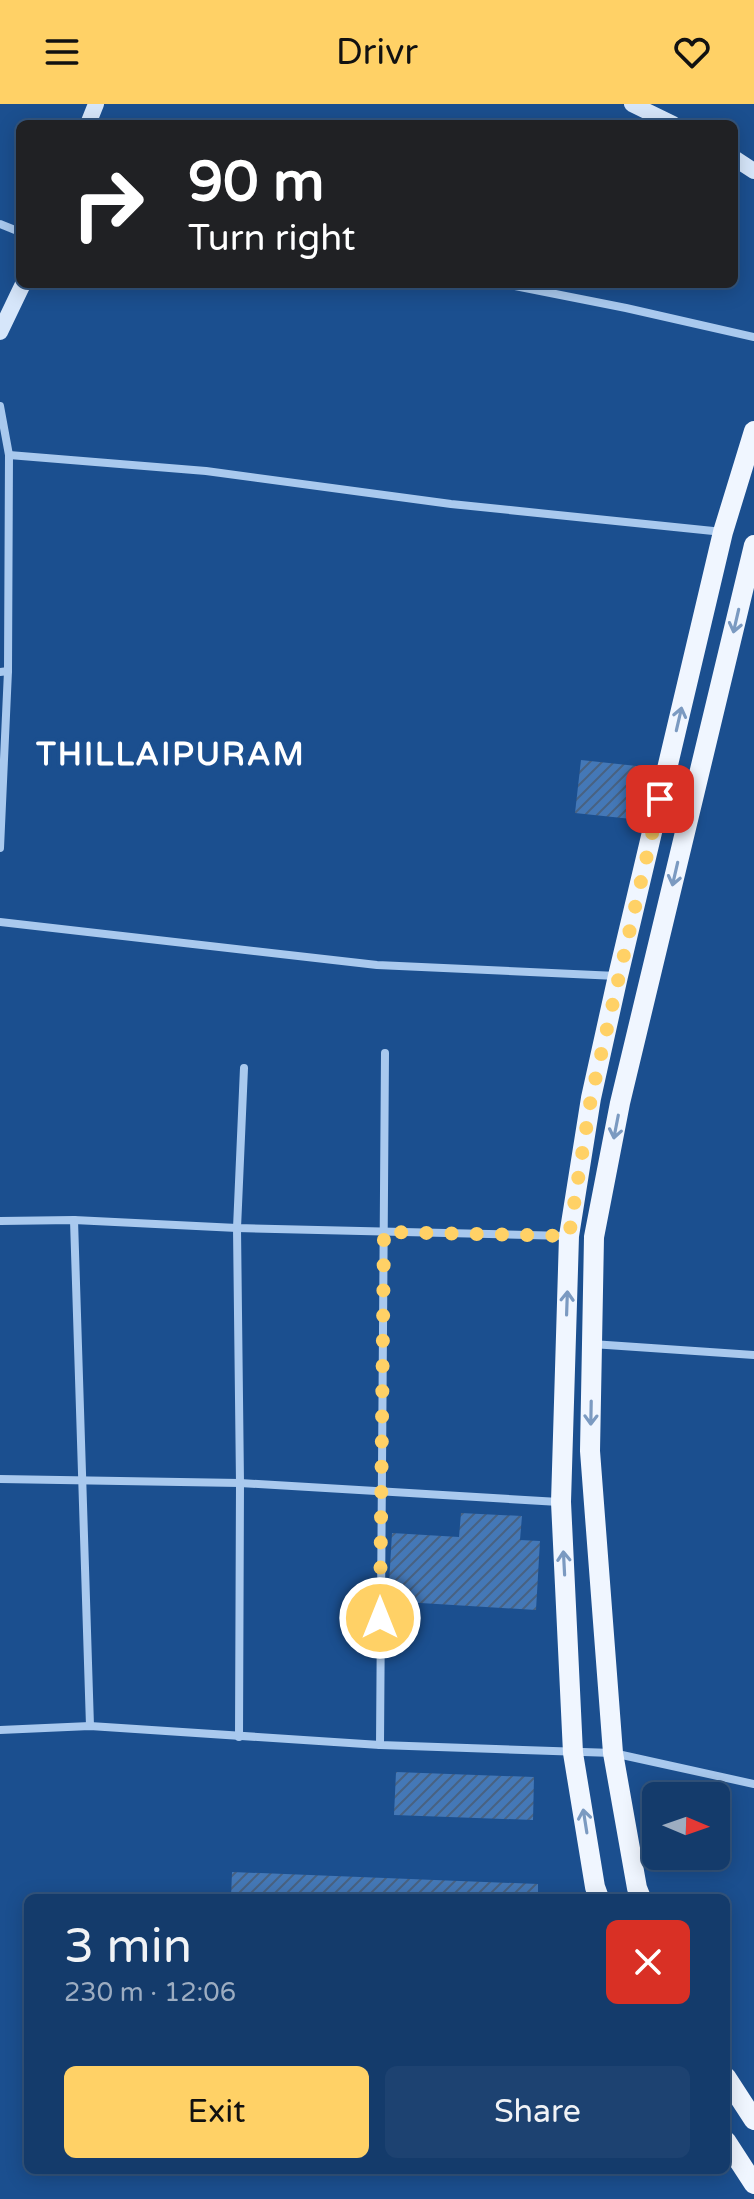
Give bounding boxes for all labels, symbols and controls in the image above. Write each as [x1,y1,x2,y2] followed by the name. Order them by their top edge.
[40,30,84,74] icon: menu
[670,30,714,74] icon: heart
[336,31,418,74] text: Drivr
[188,149,324,216] text: 90 m
[56,152,160,256] icon: right
[188,217,355,260] text: Turn right
[727,608,742,634] one-way arrow
[672,706,687,732] one-way arrow
[35,736,306,774] district label: THILLAIPURAM
[626,765,694,833] pin
[638,777,682,821] icon: arrive
[667,861,682,886] one-way arrow
[607,1114,622,1139] one-way arrow
[560,1290,575,1317] one-way arrow
[583,1399,599,1426] one-way arrow
[556,1550,571,1577] one-way arrow
[338,1576,422,1660] position arrow
[642,1782,730,1870] north arrow
[642,1782,730,1870] map controls
[576,1809,591,1835] one-way arrow
[64,1918,192,1976] text: 3 min
[606,1920,690,2004] button: close
[64,1977,236,2008] text: 230 m · 12:06
[64,2066,369,2158] button: Exit
[385,2066,690,2158] button: Share

